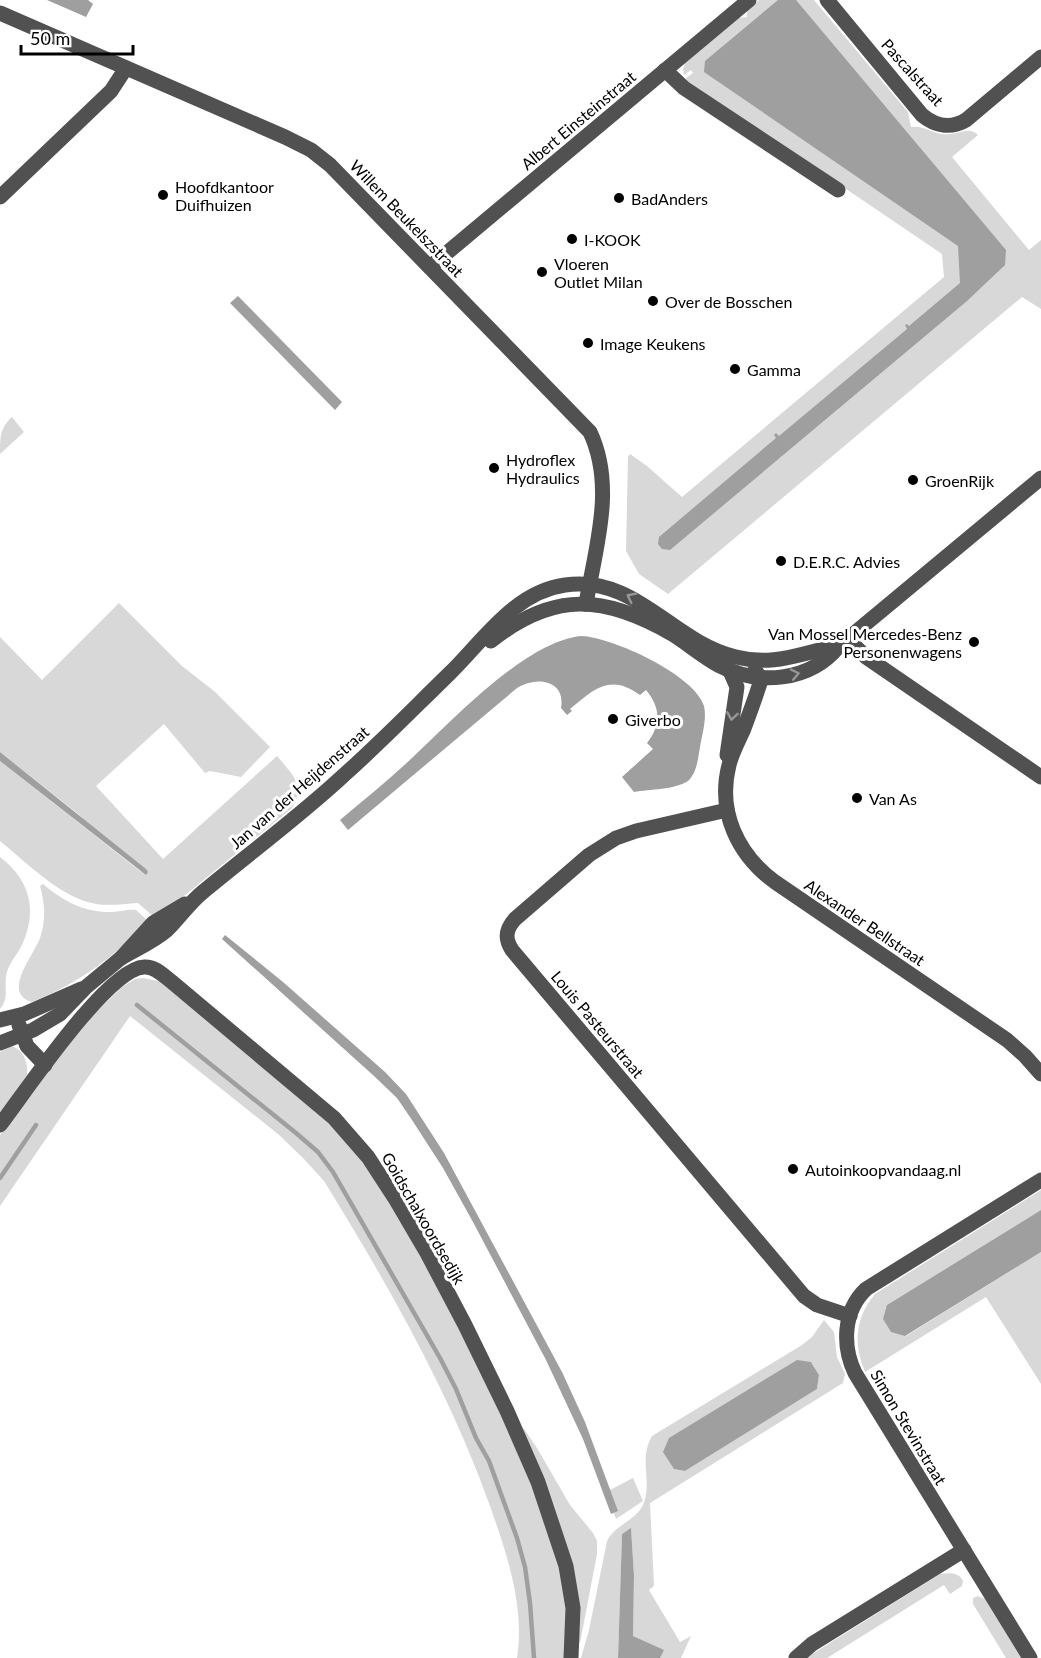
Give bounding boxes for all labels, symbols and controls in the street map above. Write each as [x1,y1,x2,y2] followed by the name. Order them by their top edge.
[21,18,134,56] scale bar
[30,27,70,49] text: 50 m
[878,35,948,110] street label: Pascalstraat
[517,66,639,173] street label: Albert Einsteinstraat
[346,156,468,281] street label: Willem Beukelszstraat
[175,177,274,214] place label: Hoofdkantoor Duifhuizen
[156,188,170,202] marker: Hoofdkantoor Duifhuizen
[631,189,708,208] place label: BadAnders
[612,191,626,205] marker: BadAnders
[584,230,641,249] place label: I-KOOK
[565,232,579,246] marker: I-KOOK
[554,254,643,291] place label: Vloeren Outlet Milan
[535,265,549,279] marker: Vloeren Outlet Milan
[665,292,792,311] place label: Over de Bosschen
[646,294,660,308] marker: Over de Bosschen
[600,334,706,353] place label: Image Keukens
[581,336,595,350] marker: Image Keukens
[747,360,801,379] place label: Gamma
[728,362,742,376] marker: Gamma
[506,450,580,487] place label: Hydroflex Hydraulics
[487,461,501,475] marker: Hydroflex Hydraulics
[925,471,995,490] place label: GroenRijk
[906,473,920,487] marker: GroenRijk
[793,552,900,571] place label: D.E.R.C. Advies
[774,554,788,568] marker: D.E.R.C. Advies
[626,593,637,604] one-way arrow
[768,624,962,661] place label: Van Mossel Mercedes-Benz Personenwagens
[967,635,981,649] marker: Van Mossel Mercedes-Benz Personenwagens
[789,669,799,682] one-way arrow
[625,710,681,729] place label: Giverbo
[606,712,620,726] marker: Giverbo
[727,712,739,721] one-way arrow
[226,721,372,852] street label: Jan van der Heijdenstraat
[869,789,917,808] place label: Van As
[850,791,864,805] marker: Van As
[801,875,929,969] street label: Alexander Bellstraat
[548,967,648,1081] street label: Louis Pasteurstraat
[379,1149,470,1288] street label: Goidschalxoordsedijk
[805,1160,961,1179] place label: Autoinkoopvandaag.nl
[786,1162,800,1176] marker: Autoinkoopvandaag.nl
[867,1366,951,1488] street label: Simon Stevinstraat

